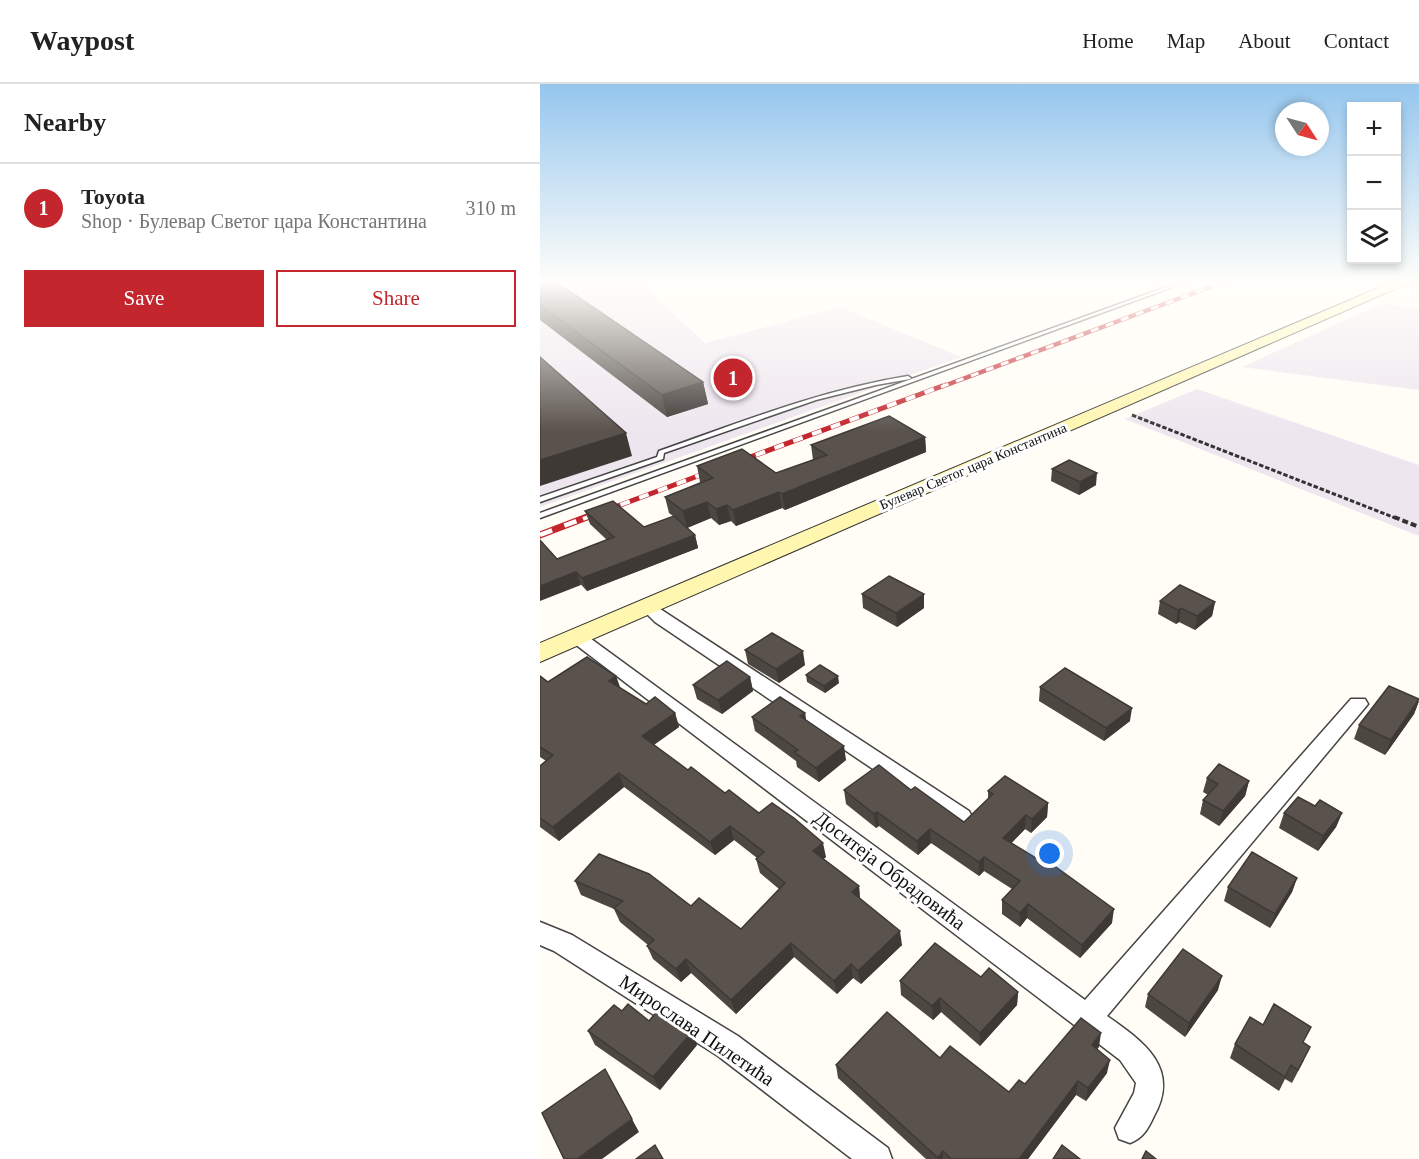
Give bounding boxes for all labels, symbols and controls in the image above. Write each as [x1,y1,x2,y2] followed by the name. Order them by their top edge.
[30,25,134,56] text: Waypost
[1082,29,1134,53] text: Home
[1167,29,1205,53] text: Map
[1238,29,1291,53] text: About
[1324,29,1389,53] text: Contact
[1275,102,1329,156] north arrow
[1347,102,1401,264] map controls
[1347,102,1401,156] button: +
[24,108,106,137] text: Nearby
[1347,156,1401,210] button: −
[81,184,145,209] text: Toyota
[39,197,49,219] text: 1
[465,197,516,219] text: 310 m
[81,210,427,232] text: Shop · Булевар Светог цара Константина
[1347,210,1401,264] button: layers
[24,270,264,327] button: Save
[276,270,516,327] button: Share
[714,356,752,400] pin: 1
[877,420,1070,513] street label: Булевар Светог цара Константина
[810,806,970,935] street label: Доситеја Обрадовића
[1035,839,1064,868] your location
[615,970,779,1091] street label: Мирослава Пилетића

